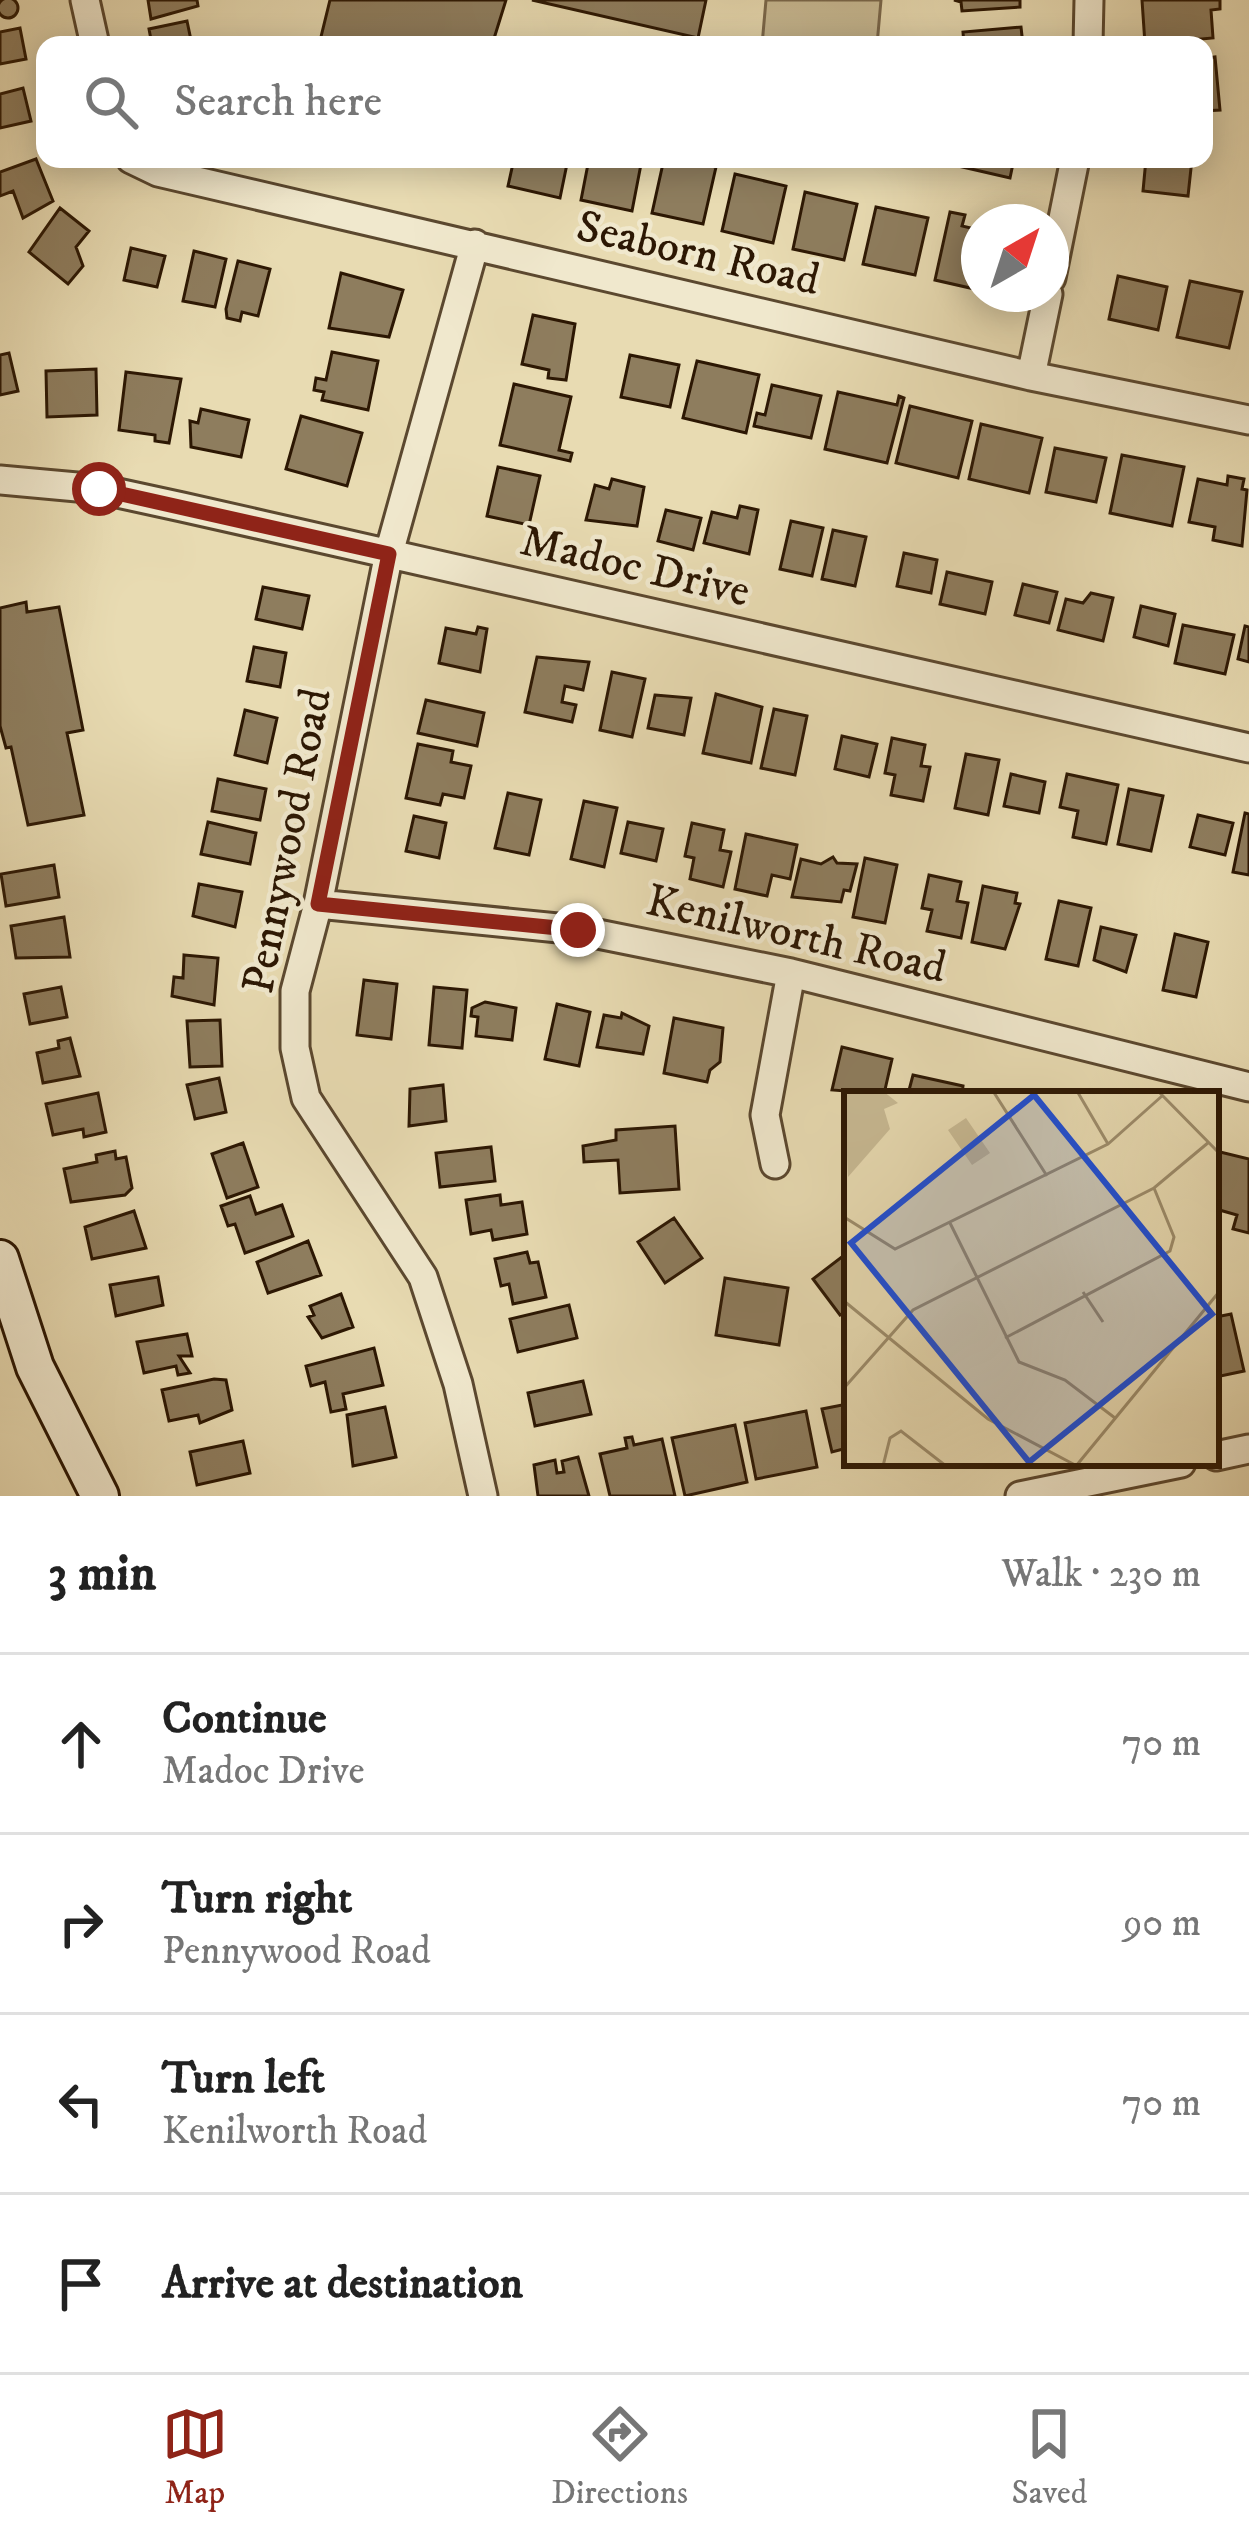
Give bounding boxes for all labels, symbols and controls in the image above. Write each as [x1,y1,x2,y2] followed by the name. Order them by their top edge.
[36,36,1213,168] search box
[78,69,144,135] icon: search
[174,74,382,130] text: Search here
[571,199,825,309] street label: Seaborn Road
[961,204,1069,312] north arrow
[72,462,126,516] route start
[515,513,755,621] street label: Madoc Drive
[231,683,345,998] street label: Pennywood Road
[641,873,952,997] street label: Kenilworth Road
[551,903,605,957] route end
[844,1091,1219,1466] inset map
[48,1542,156,1606] text: 3 min
[1002,1550,1201,1599] text: Walk · 230 m
[162,1691,327,1747] text: Continue
[48,1711,114,1777] icon: ahead
[1122,1719,1201,1768] text: 70 m
[162,1747,365,1796] text: Madoc Drive
[162,1871,352,1927] text: Turn right
[48,1891,114,1957] icon: right
[1123,1899,1201,1948] text: 90 m
[162,1927,431,1976] text: Pennywood Road
[162,2051,325,2107] text: Turn left
[48,2071,114,2137] icon: left
[1122,2079,1201,2128] text: 70 m
[162,2107,427,2156] text: Kenilworth Road
[48,2251,114,2317] icon: arrive
[162,2256,523,2312] text: Arrive at destination
[162,2401,228,2514] tab: Map
[551,2401,688,2514] tab: Directions
[1011,2401,1087,2514] tab: Saved

